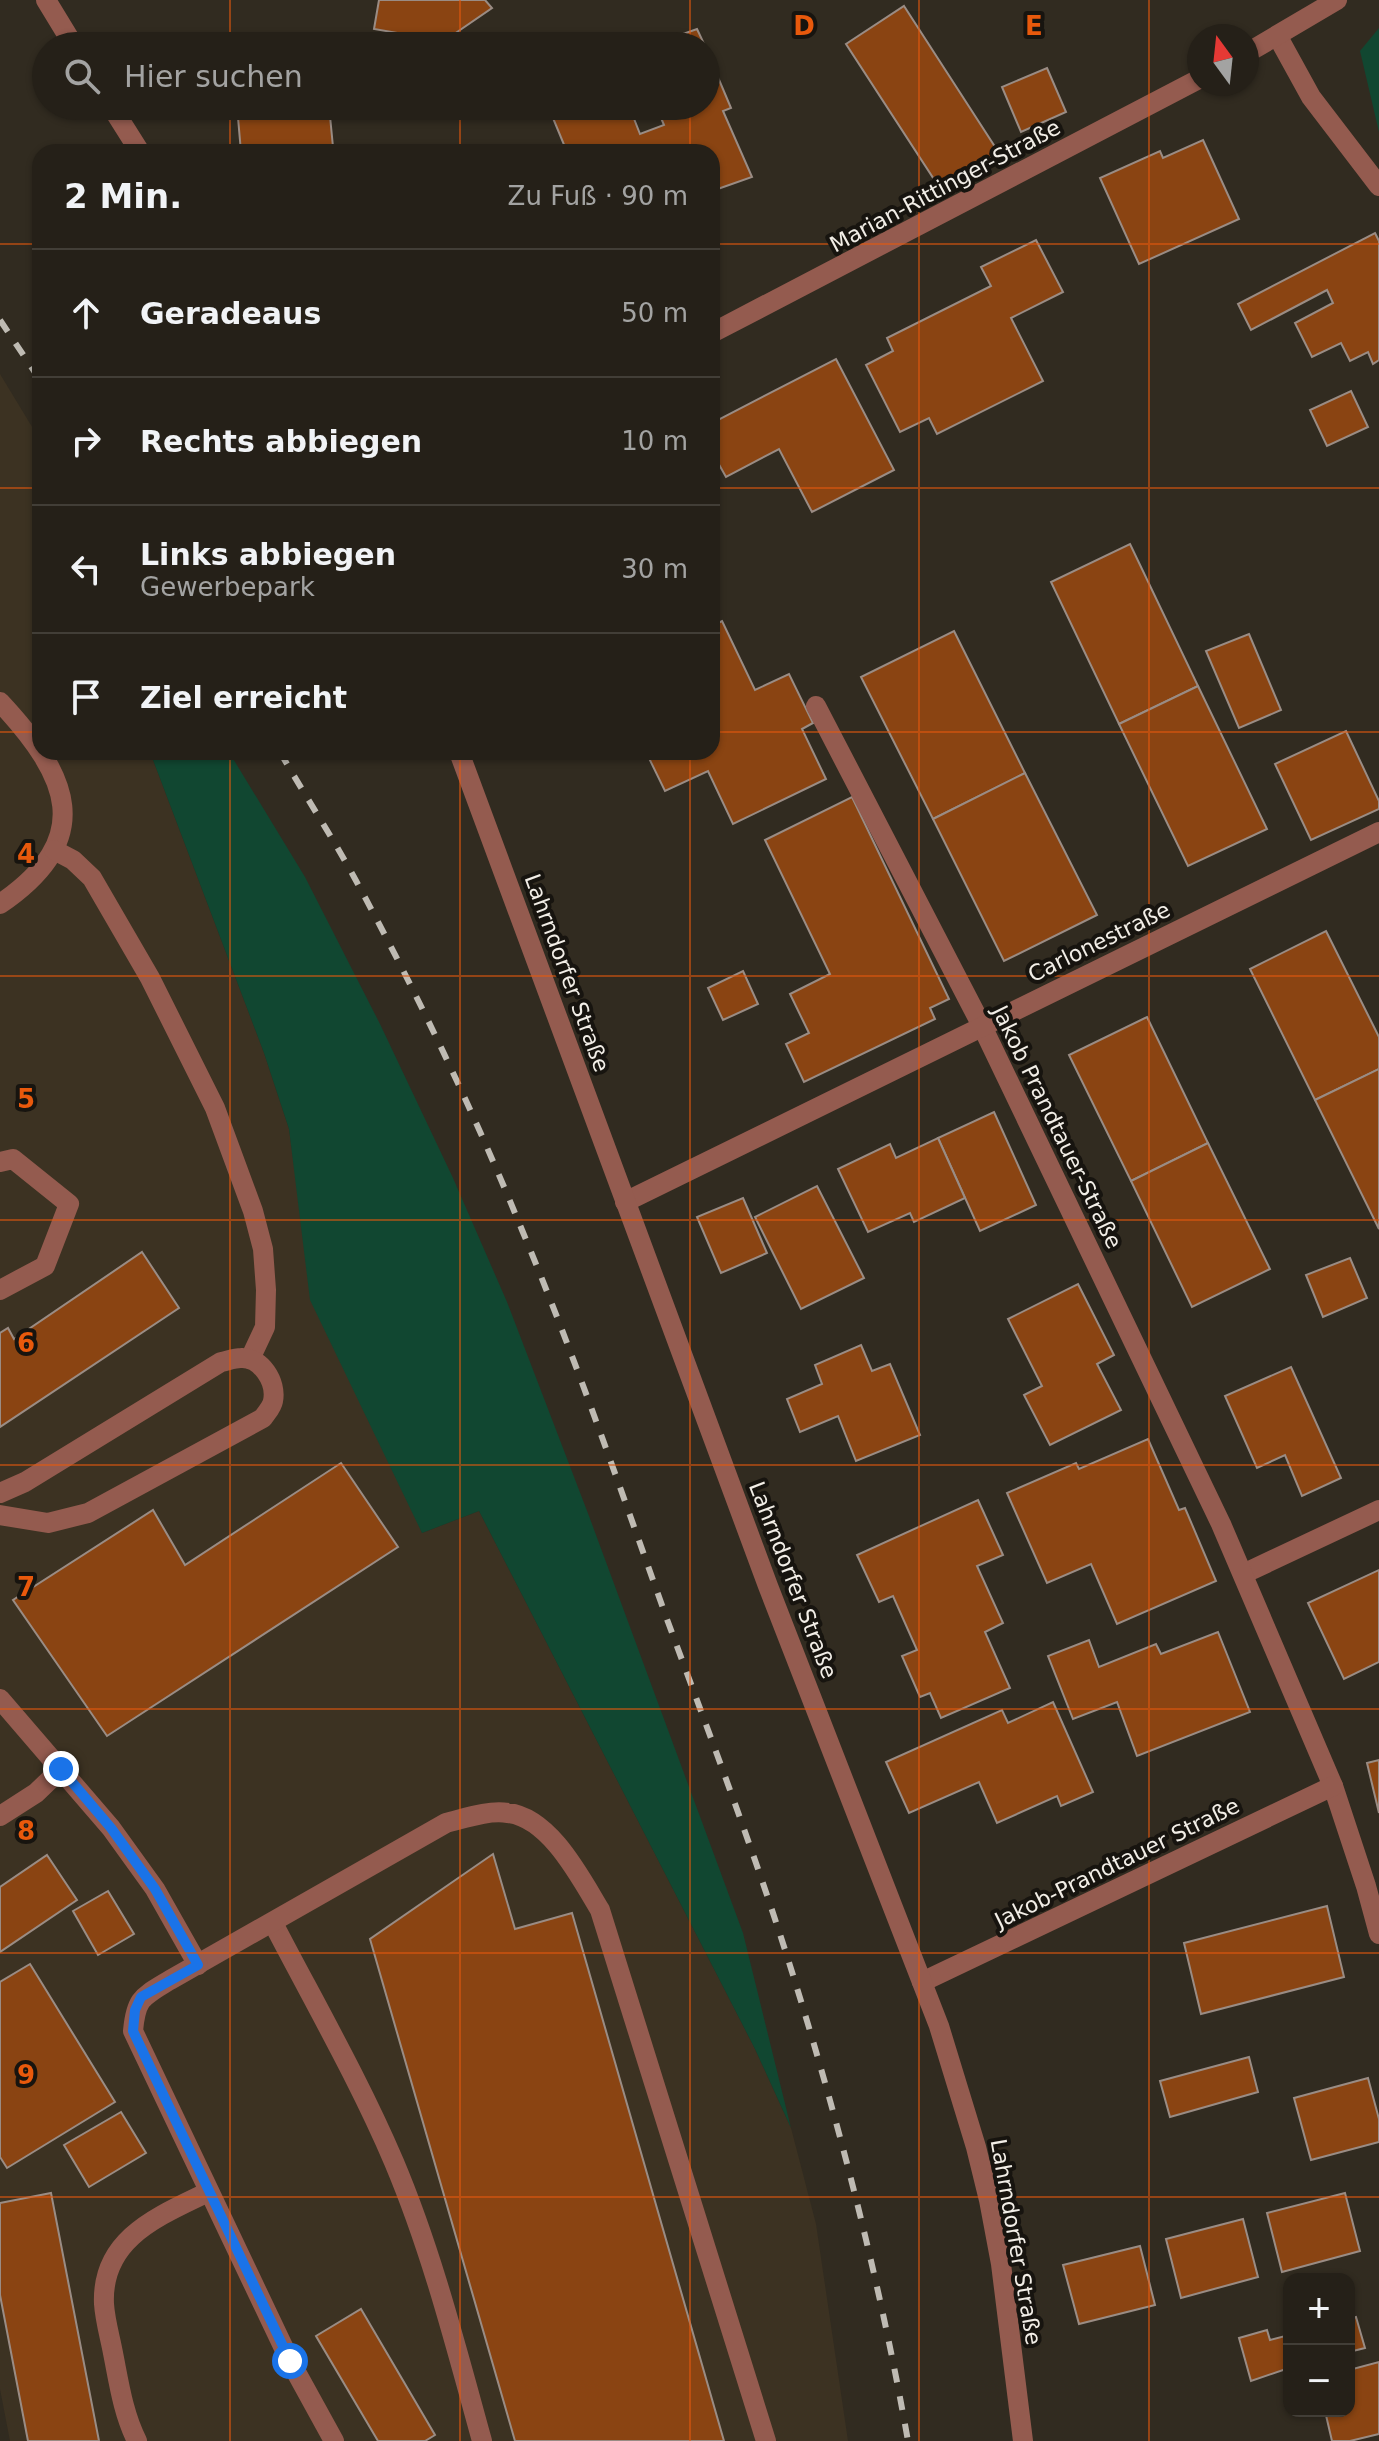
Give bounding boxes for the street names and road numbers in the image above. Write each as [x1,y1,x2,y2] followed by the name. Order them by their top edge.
[826,115,1064,257] street label: Marian-Rittinger-Straße
[520,871,614,1075] street label: Lahrndorfer Straße
[1024,897,1174,987] street label: Carlonestraße
[986,1000,1127,1253] street label: Jakob Prandtauer-Straße
[744,1478,842,1682] street label: Lahrndorfer Straße
[989,1793,1243,1934] street label: Jakob-Prandtauer Straße
[986,2137,1046,2347] street label: Lahrndorfer Straße

